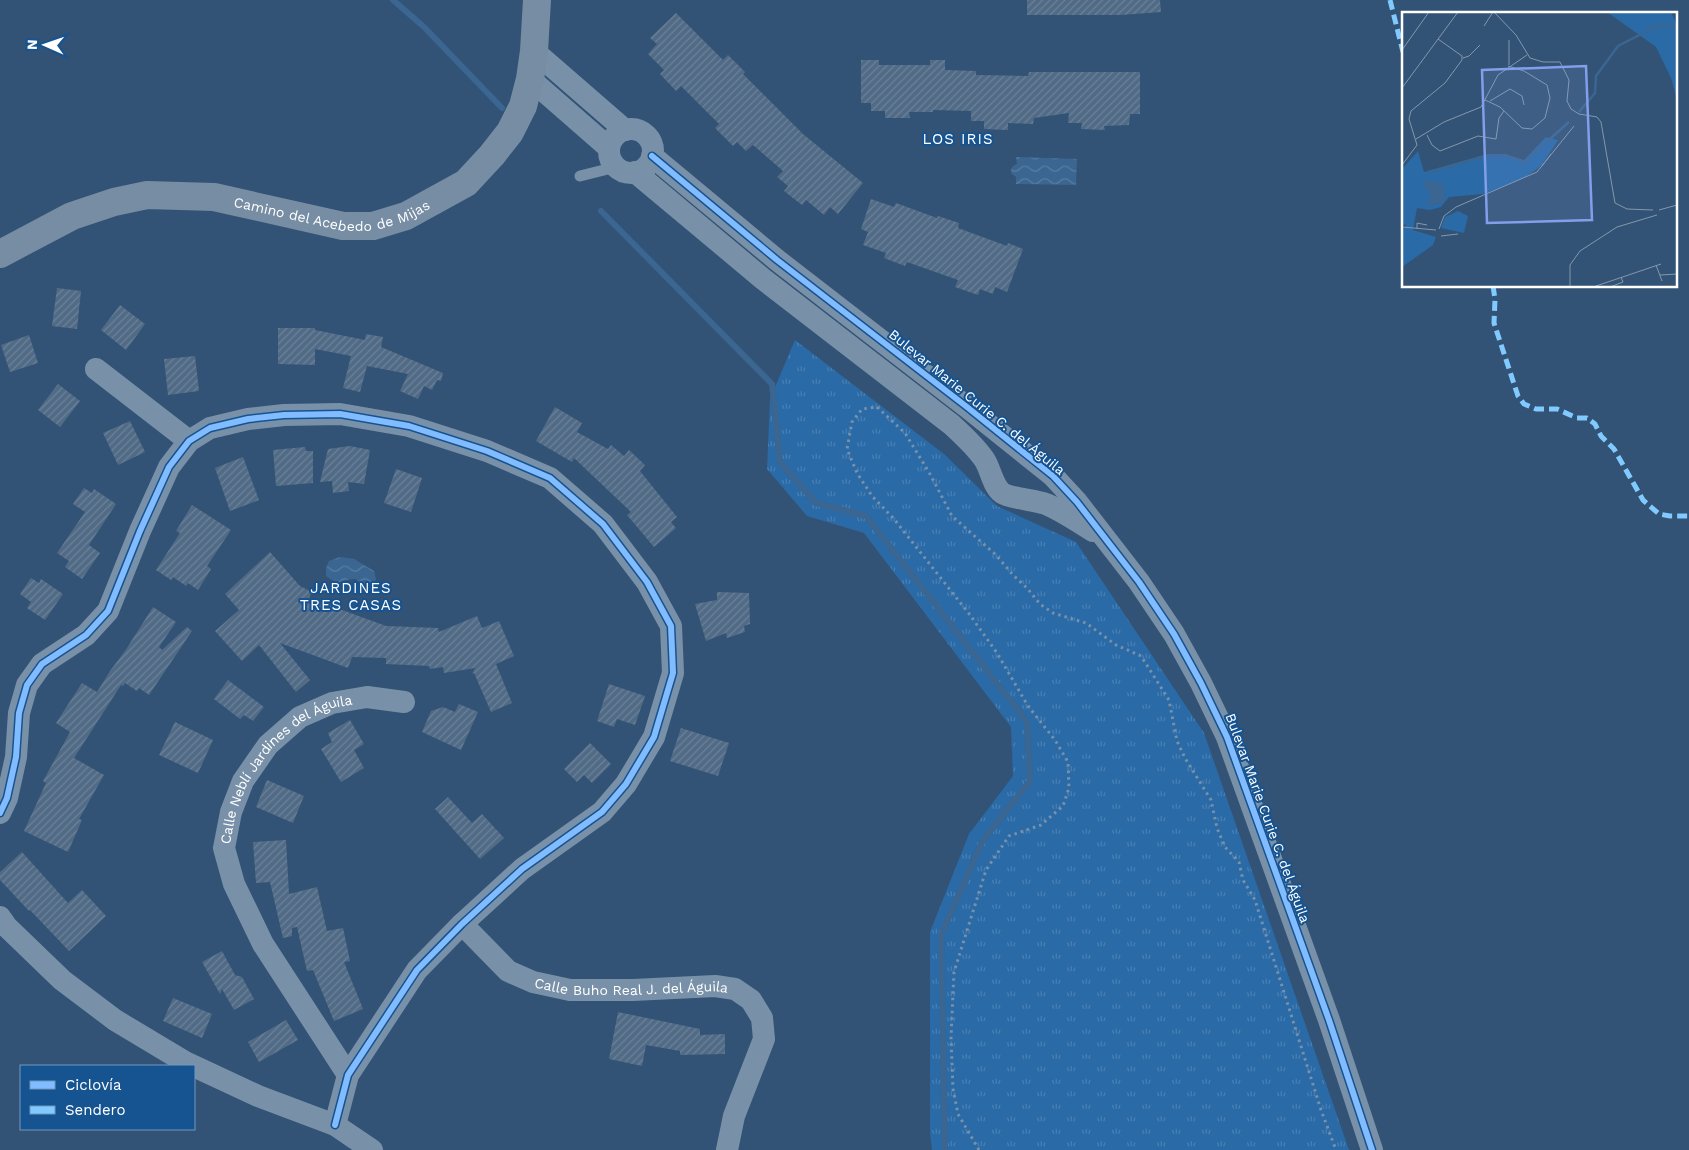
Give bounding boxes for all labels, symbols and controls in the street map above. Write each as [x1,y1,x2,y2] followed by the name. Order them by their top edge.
[1402,12,1676,288] inset map
[20,20,70,70] north arrow
[24,39,40,50] text: N
[922,130,994,148] district label: LOS IRIS
[230,193,432,209] street label: Camino del Acebedo de Mijas
[232,194,432,235] text: Camino del Acebedo de Mijas
[886,326,1068,478] street label: Bulevar Marie Curie C. del Águila
[300,579,402,614] district label: JARDINES TRES CASAS
[217,692,353,845] street label: Calle Neblí Jardines del Águila
[1223,711,1313,925] street label: Bulevar Marie Curie C. del Águila
[533,975,729,998] street label: Calle Buho Real J. del Águila
[20,1065,195,1130] legend
[65,1076,122,1094] text: Ciclovía
[65,1101,126,1119] text: Sendero

